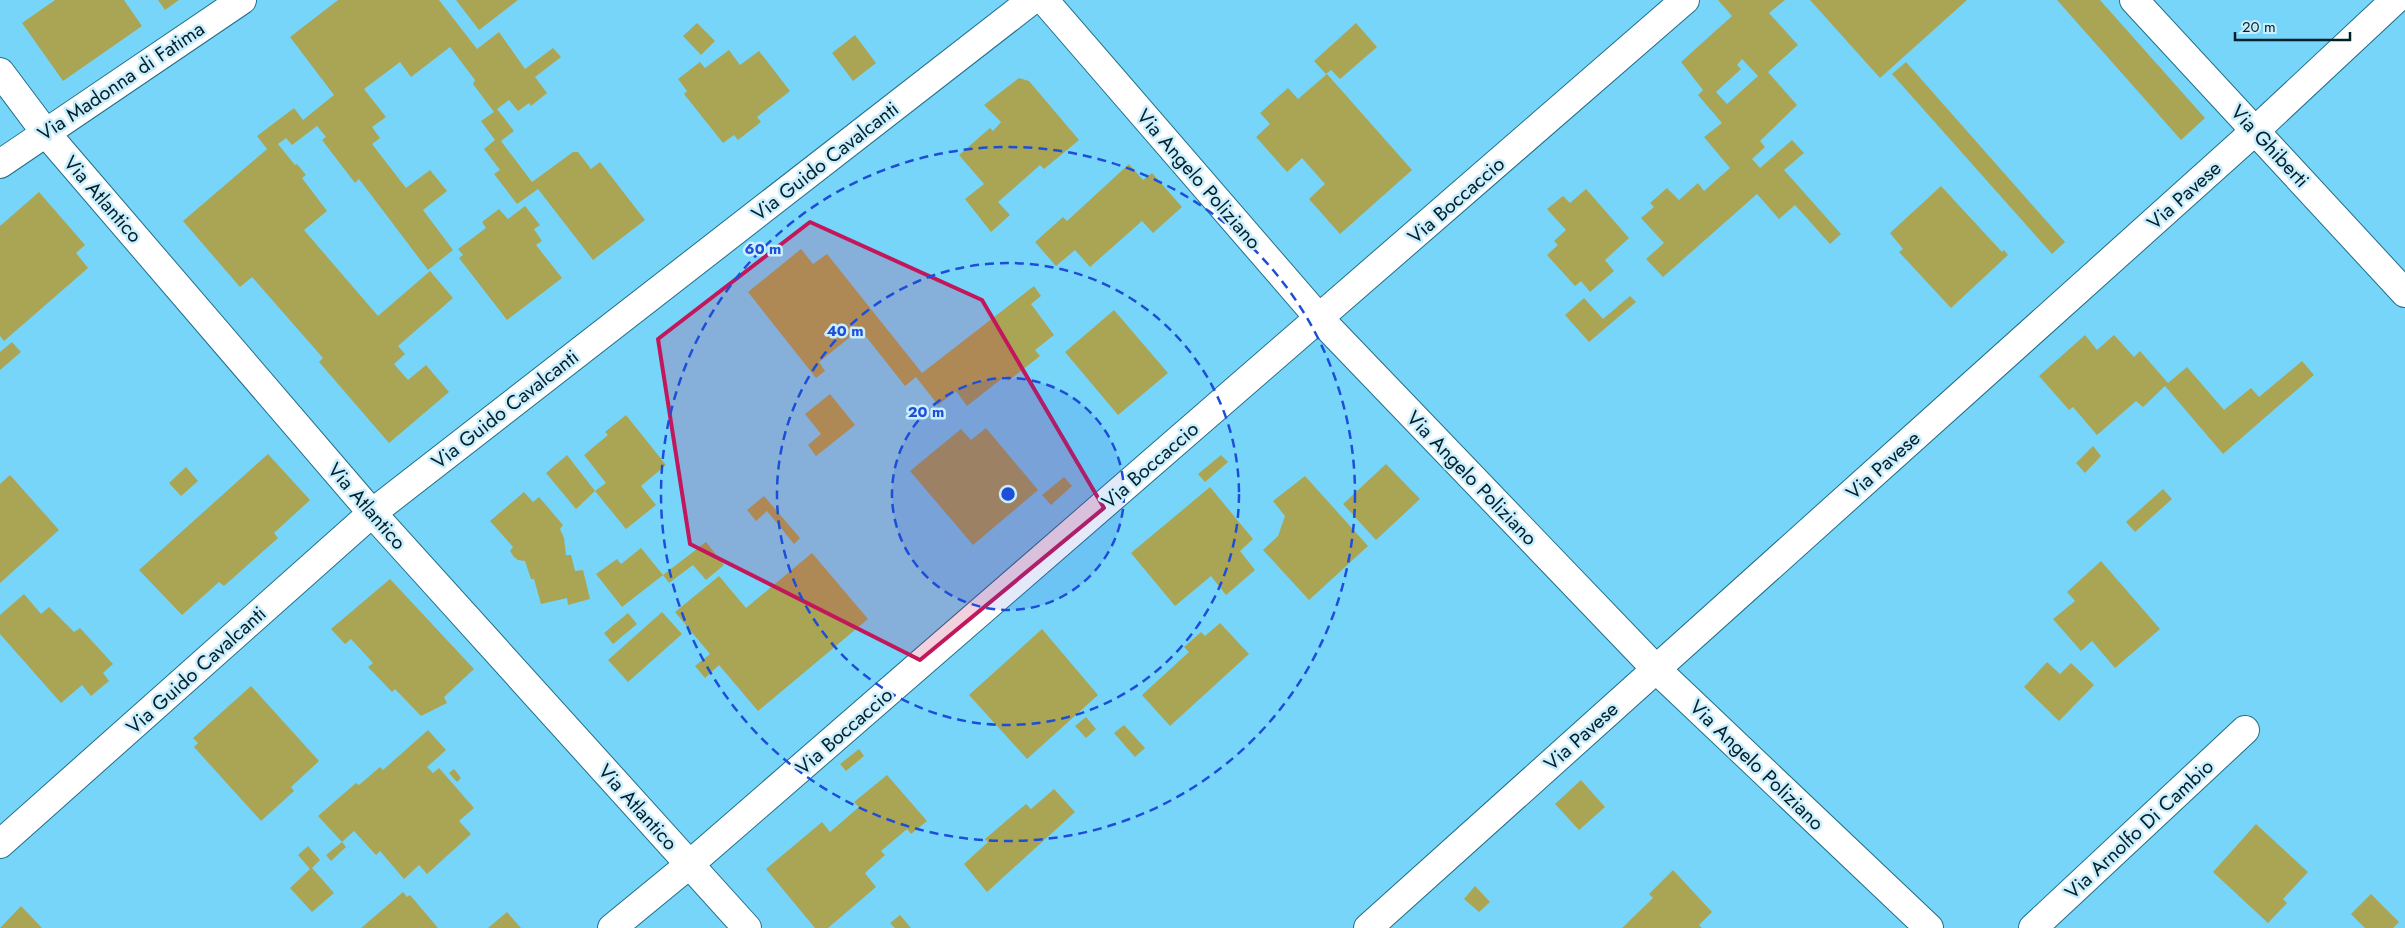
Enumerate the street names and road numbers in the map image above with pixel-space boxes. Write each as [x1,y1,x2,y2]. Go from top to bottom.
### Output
street label: Via Madonna di Fatima [32,15,210,148]
street label: Via Guido Cavalcanti [746,95,905,228]
street label: Via Ghiberti [2224,99,2316,194]
street label: Via Angelo Poliziano [1129,103,1268,256]
street label: Via Atlantico [57,149,149,249]
street label: Via Boccaccio [1401,150,1511,251]
street label: Via Pavese [2141,154,2228,237]
street label: Via Guido Cavalcanti [426,343,585,476]
street label: Via Angelo Poliziano [1400,404,1544,552]
street label: Via Boccaccio [1095,415,1205,516]
street label: Via Pavese [1840,424,1927,507]
street label: Via Atlantico [321,456,413,556]
street label: Via Guido Cavalcanti [120,600,273,741]
street label: Via Boccaccio [789,681,899,782]
street label: Via Angelo Poliziano [1683,693,1831,837]
street label: Via Pavese [1538,695,1625,778]
street label: Via Arnolfo Di Cambio [2059,753,2220,906]
street label: Via Atlantico [591,758,684,857]

